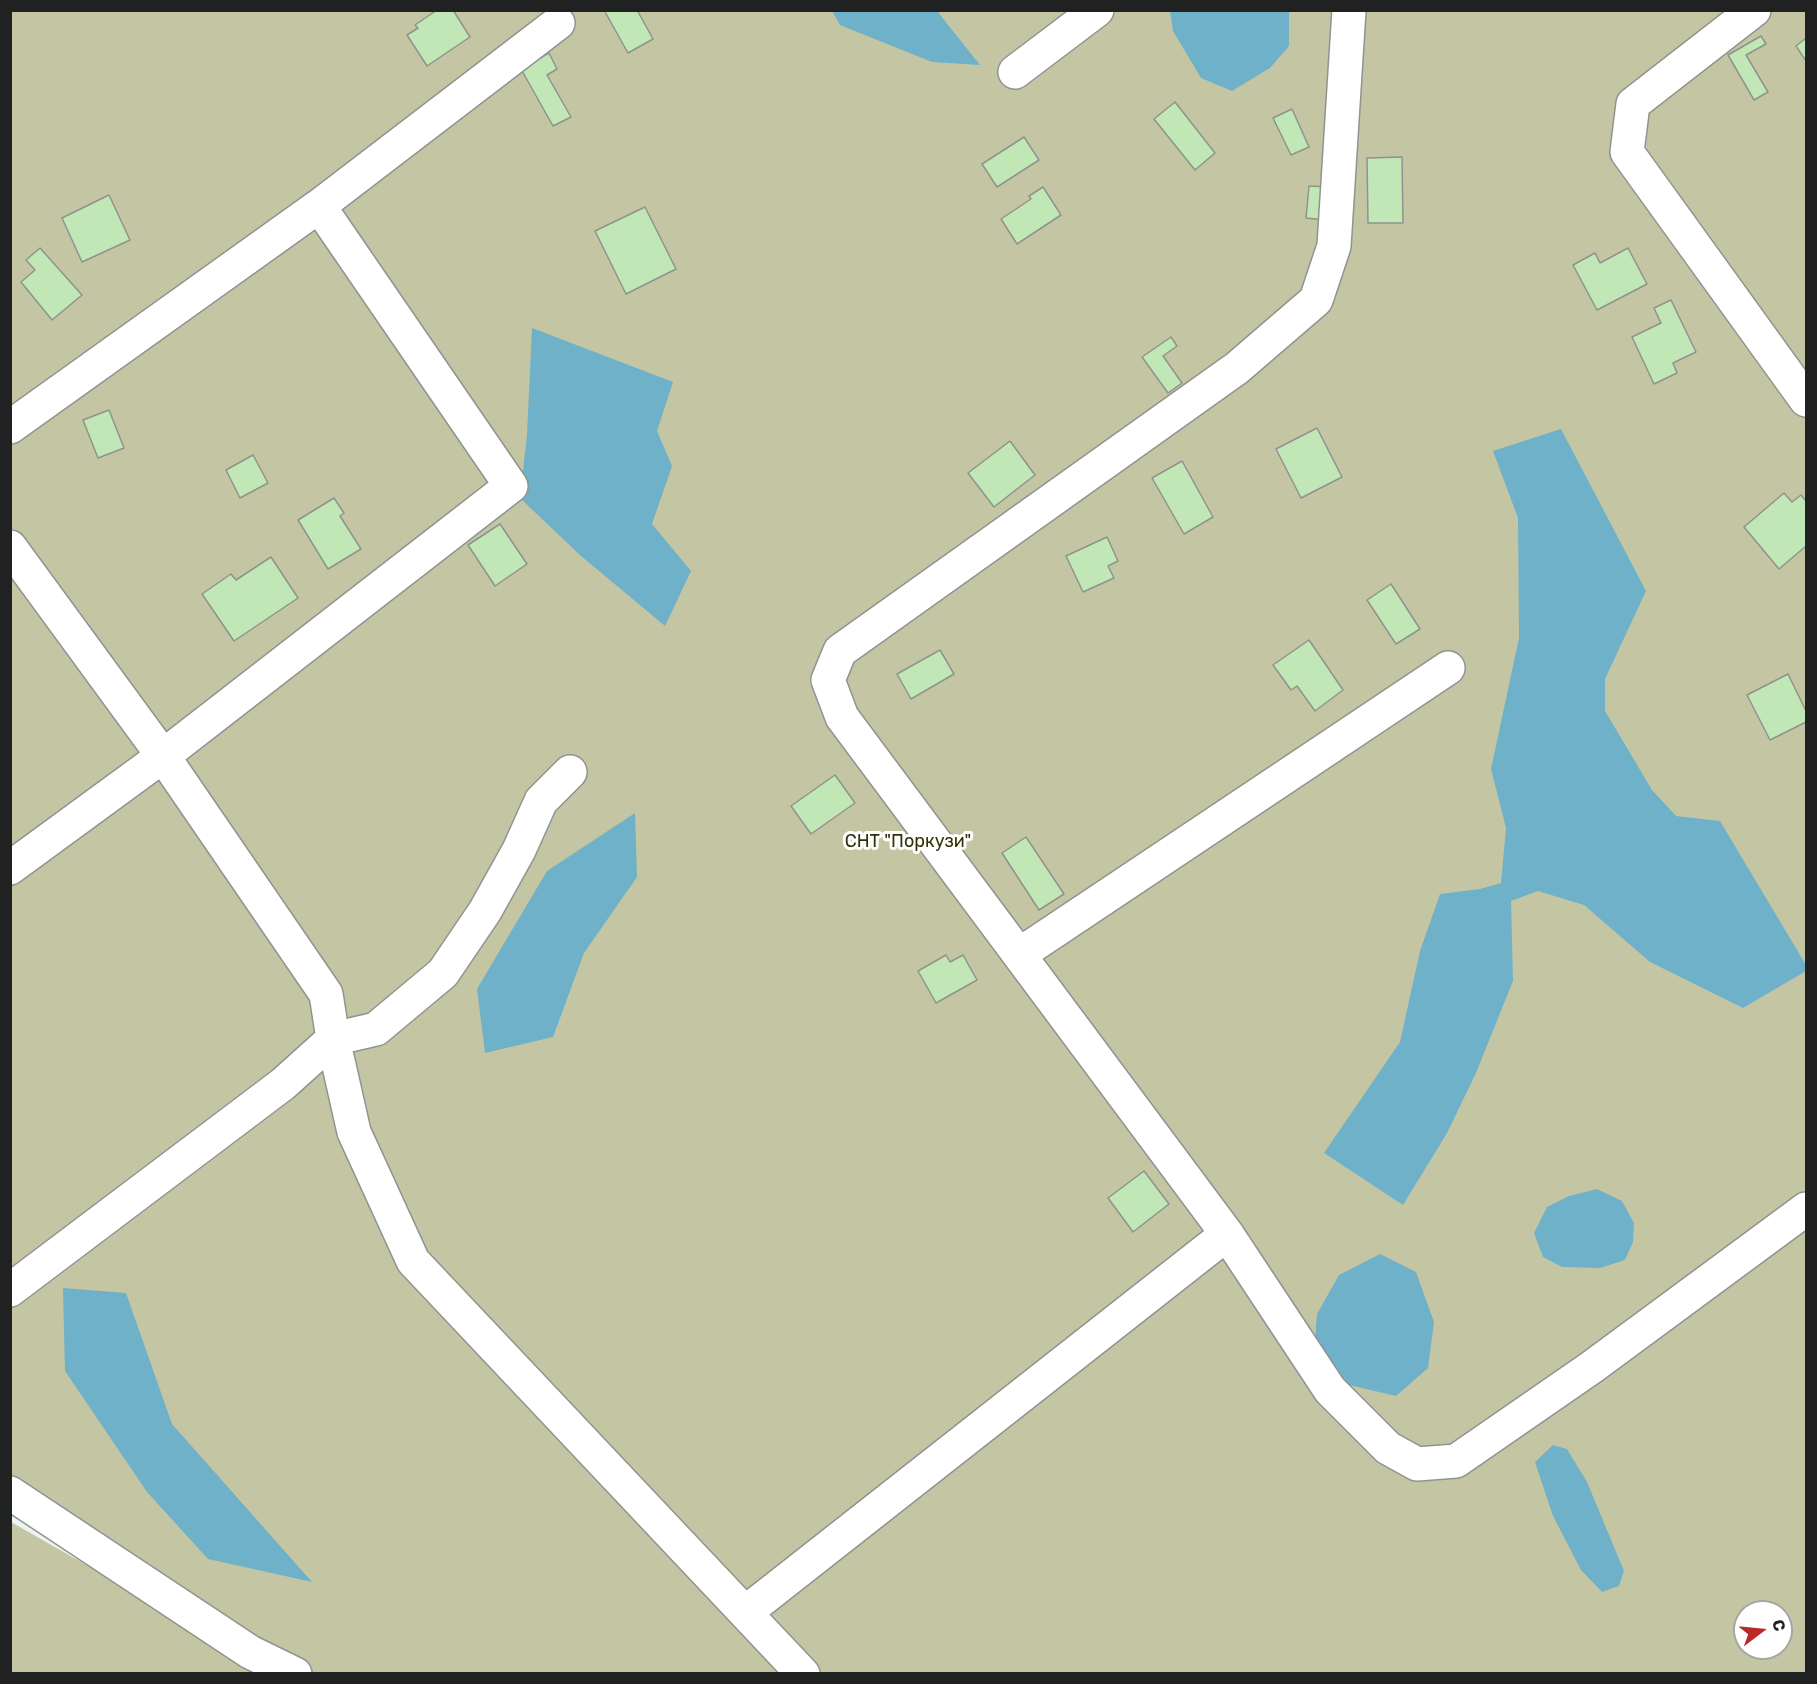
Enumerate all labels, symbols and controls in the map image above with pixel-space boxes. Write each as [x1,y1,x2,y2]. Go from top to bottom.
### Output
park label: СНТ "Поркузи" [845,831,971,853]
north arrow [1733,1600,1793,1660]
text: С [1768,1617,1790,1633]

